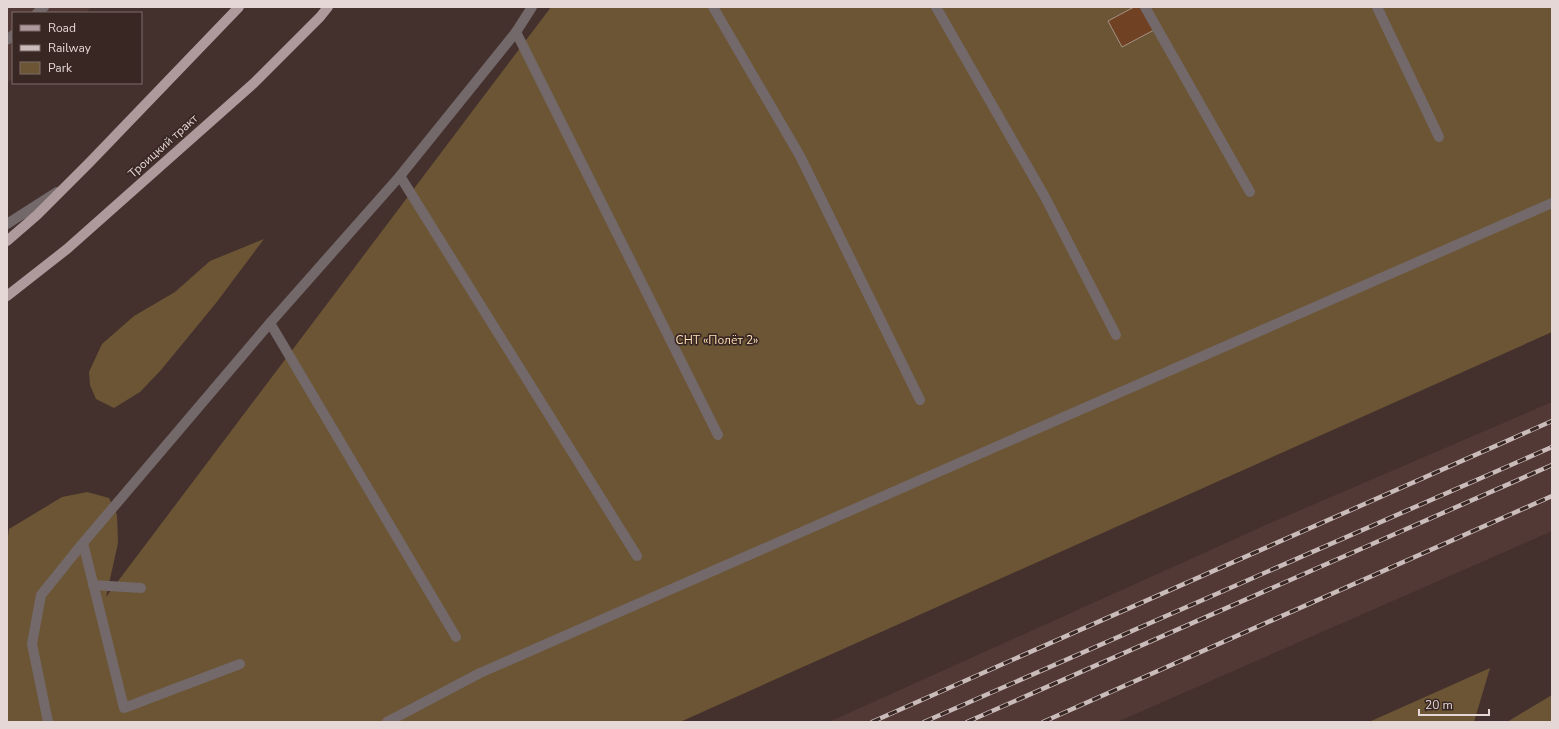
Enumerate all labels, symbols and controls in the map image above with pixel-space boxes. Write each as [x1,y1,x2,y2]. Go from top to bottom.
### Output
legend [12,12,142,84]
text: Road [48,20,76,36]
text: Railway [48,40,92,56]
text: Park [48,60,73,76]
street label: Троицкий тракт [125,110,202,182]
park label: СНТ «Полёт 2» [676,332,758,348]
scale bar [1419,691,1489,717]
text: 20 m [1425,697,1453,713]

